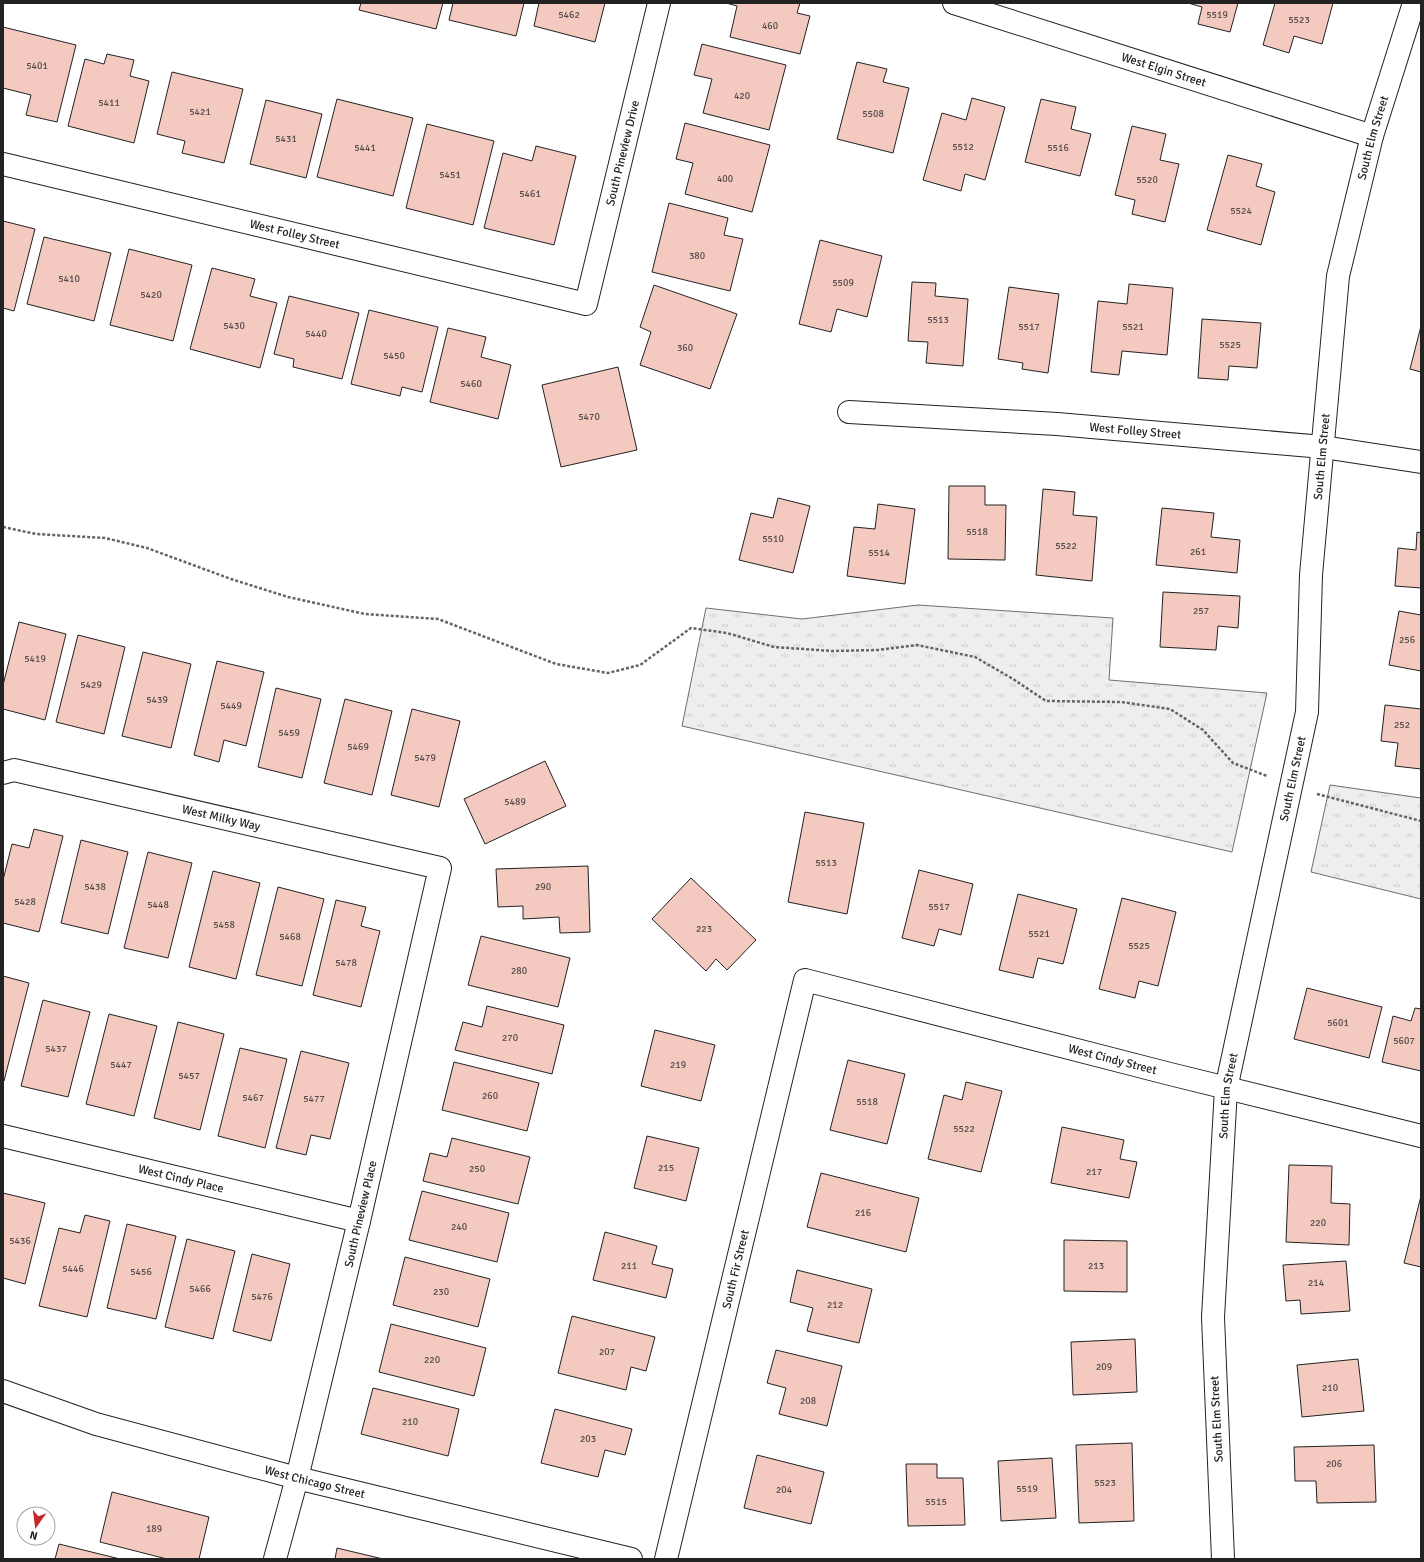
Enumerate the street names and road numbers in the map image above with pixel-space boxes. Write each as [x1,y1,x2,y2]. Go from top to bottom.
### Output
street label: West Elgin Street [1119,49,1208,90]
street label: South Elm Street [1354,94,1392,181]
street label: South Pineview Drive [603,99,643,207]
street label: West Folley Street [248,216,341,252]
street label: South Elm Street [1310,413,1333,501]
street label: West Folley Street [1089,419,1182,442]
street label: South Elm Street [1276,735,1309,823]
street label: West Milky Way [181,801,262,834]
street label: West Cindy Street [1067,1041,1158,1078]
street label: South Elm Street [1216,1051,1241,1139]
street label: South Pineview Place [341,1159,381,1269]
street label: West Cindy Place [137,1161,225,1196]
street label: South Fir Street [719,1228,752,1310]
street label: South Elm Street [1207,1375,1227,1463]
street label: West Chicago Street [263,1462,367,1502]

